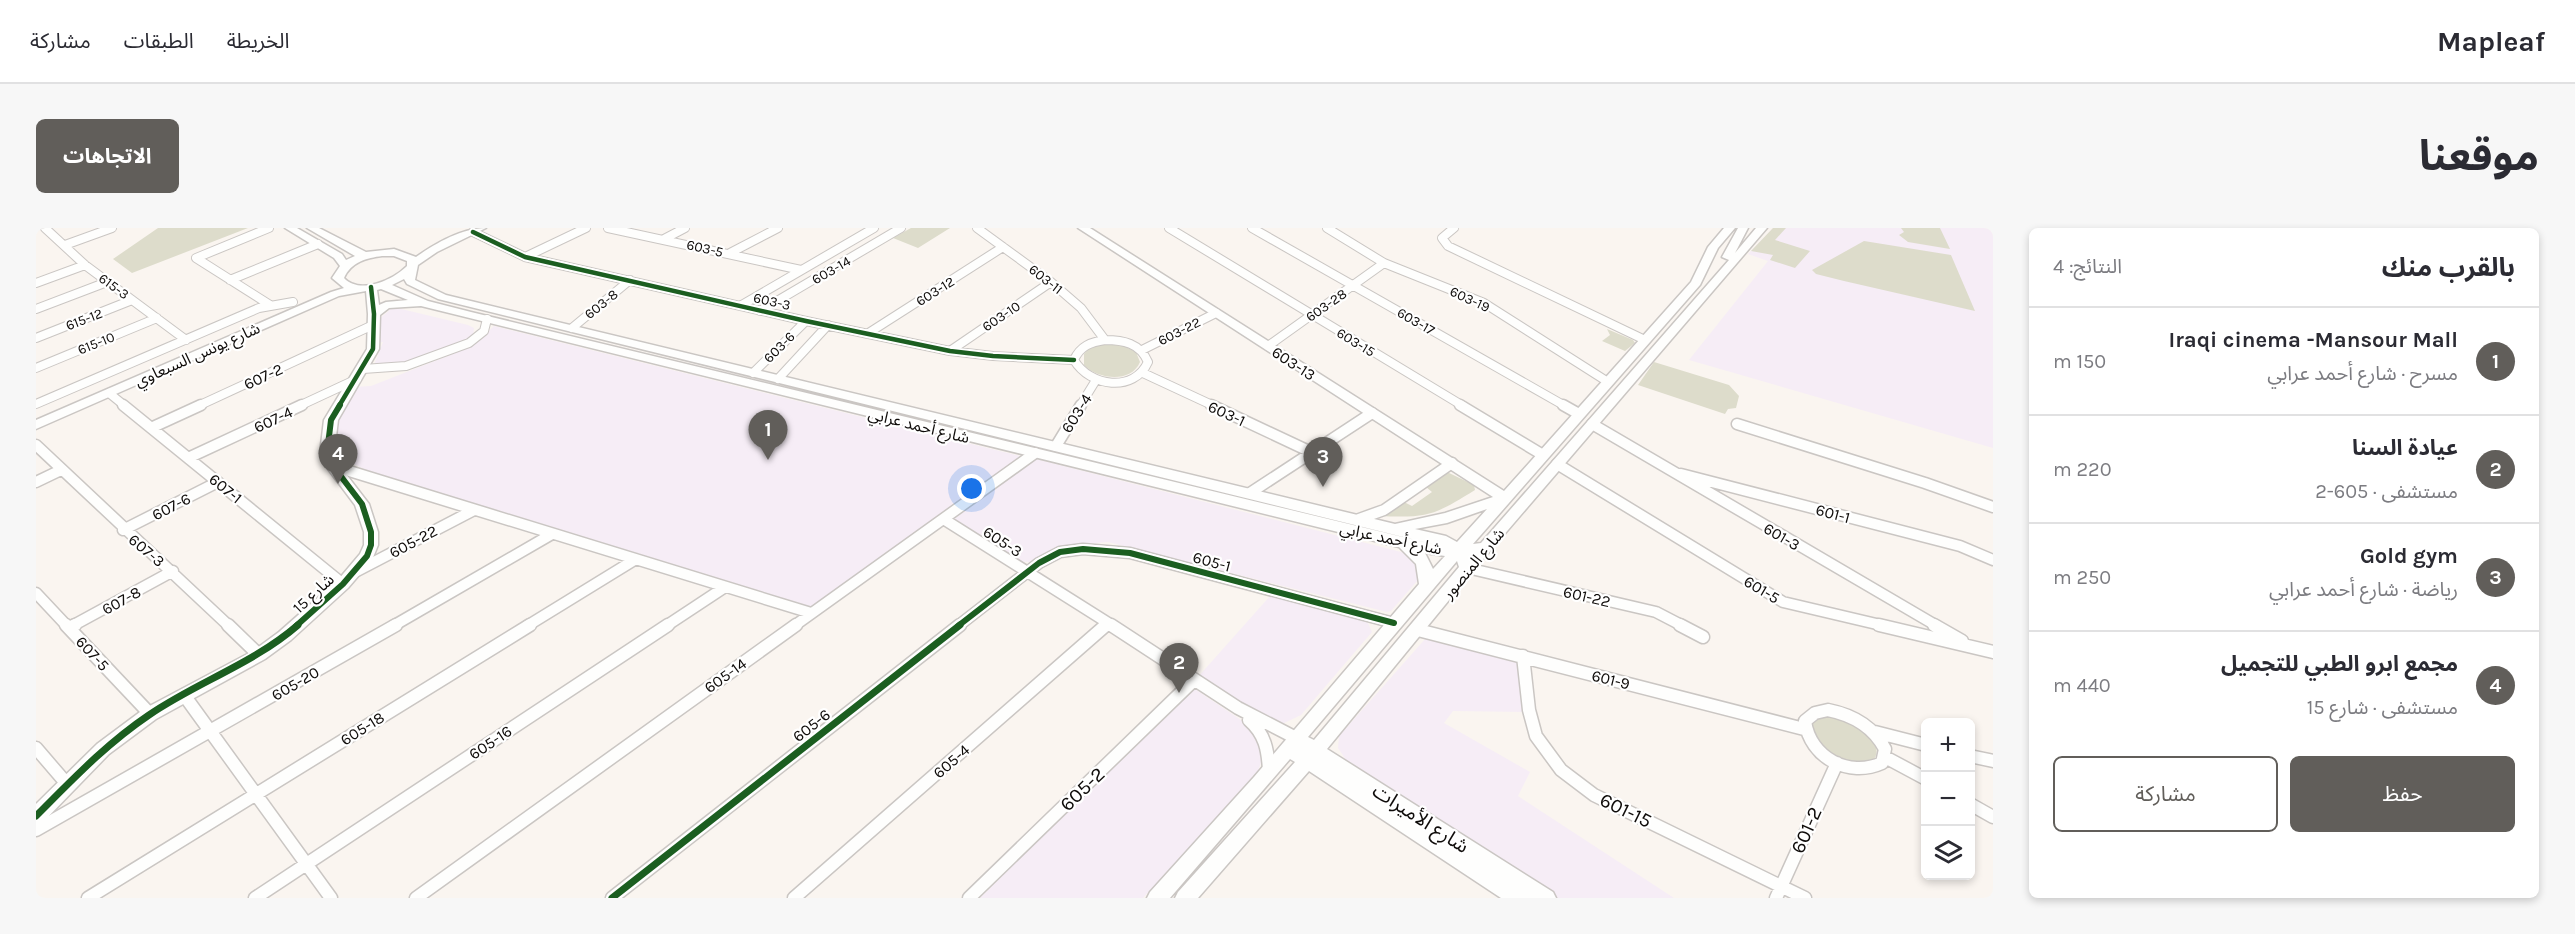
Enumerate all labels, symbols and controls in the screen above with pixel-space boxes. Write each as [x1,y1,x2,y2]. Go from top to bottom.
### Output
text: Mapleaf [2437,25,2545,58]
text: مشاركة [30,29,91,53]
text: الطبقات [124,29,194,53]
text: الخريطة [227,29,290,53]
button: الاتجاهات [36,119,179,193]
text: موقعنا [2419,131,2539,181]
street label: 603-5 [685,236,725,261]
text: بالقرب منك [2382,252,2515,283]
street label: 603-14 [809,253,854,288]
text: النتائج: 4 [2053,255,2122,278]
street label: 603-11 [1025,261,1066,298]
street label: 615-3 [95,270,132,303]
street label: 603-12 [913,273,958,310]
street label: 603-19 [1447,283,1493,316]
street label: 603-28 [1302,285,1350,326]
street label: 603-8 [581,286,621,323]
street label: 603-3 [752,289,792,314]
street label: 603-10 [979,298,1024,335]
street label: 603-17 [1394,304,1438,339]
street label: 615-12 [63,305,105,334]
street label: 603-22 [1155,313,1203,349]
street label: شارع يونس السبعاوي [132,318,264,393]
street label: 603-15 [1333,324,1378,361]
text: Iraqi cinema -Mansour Mall [2168,327,2458,353]
street label: 615-10 [75,328,117,359]
street label: 603-6 [760,328,799,367]
street label: 603-13 [1268,342,1319,385]
text: 150 m [2053,350,2106,373]
text: 1 [2492,350,2499,373]
street label: 607-2 [241,359,286,394]
text: مسرح · شارع أحمد عرابي [2267,362,2458,385]
street label: 603-4 [1057,390,1096,436]
street label: 603-1 [1205,397,1248,430]
street label: 607-4 [251,402,296,437]
street label: شارع أحمد عرابي [866,404,971,450]
pin: 1 [748,410,788,460]
pin: 4 [318,434,358,484]
text: عيادة السنا [2352,435,2458,461]
pin: 3 [1304,438,1342,487]
text: 220 m [2053,458,2112,481]
text: 2 [2489,458,2502,481]
street label: 607-1 [205,469,246,507]
your location [957,474,986,503]
text: مستشفى · 605-2 [2315,480,2458,503]
street label: 607-6 [149,489,194,524]
street label: 601-1 [1814,500,1852,527]
street label: شارع أحمد عرابي [1338,518,1444,561]
street label: 601-3 [1760,518,1803,554]
street label: 605-22 [386,521,441,562]
street label: 605-3 [980,522,1026,561]
street label: شارع المنصور [1438,524,1511,605]
street label: 607-3 [125,530,169,571]
text: Gold gym [2360,543,2458,569]
street label: 605-1 [1191,547,1233,576]
text: 250 m [2053,566,2111,589]
text: 3 [2489,566,2502,589]
street label: شارع 15 [289,570,340,619]
street label: 601-5 [1740,571,1783,607]
text: رياضة · شارع أحمد عرابي [2269,578,2458,601]
street label: 607-8 [98,582,144,619]
street label: 601-22 [1561,582,1612,611]
street label: 607-5 [72,632,113,675]
pin: 2 [1160,644,1198,693]
text: مجمع ابرو الطبي للتجميل [2221,651,2458,677]
street label: 605-14 [701,654,750,697]
street label: 605-20 [268,662,323,705]
street label: 601-9 [1590,666,1632,693]
text: 440 m [2053,674,2111,697]
text: 4 [2490,674,2501,697]
text: مستشفى · شارع 15 [2307,696,2458,719]
street label: 605-6 [789,705,834,746]
street label: 605-18 [337,708,388,749]
map controls [1921,718,1975,880]
button: + [1921,718,1975,772]
street label: 605-16 [465,721,515,764]
street label: 605-4 [929,740,974,782]
button: مشاركة [2053,756,2278,832]
button: حفظ [2290,756,2515,832]
street label: 605-2 [1055,763,1109,816]
button: − [1921,772,1975,826]
street label: شارع الأميرات [1367,779,1473,861]
street label: 601-15 [1596,788,1655,833]
street label: 601-2 [1786,803,1827,857]
button: layers [1921,826,1975,880]

